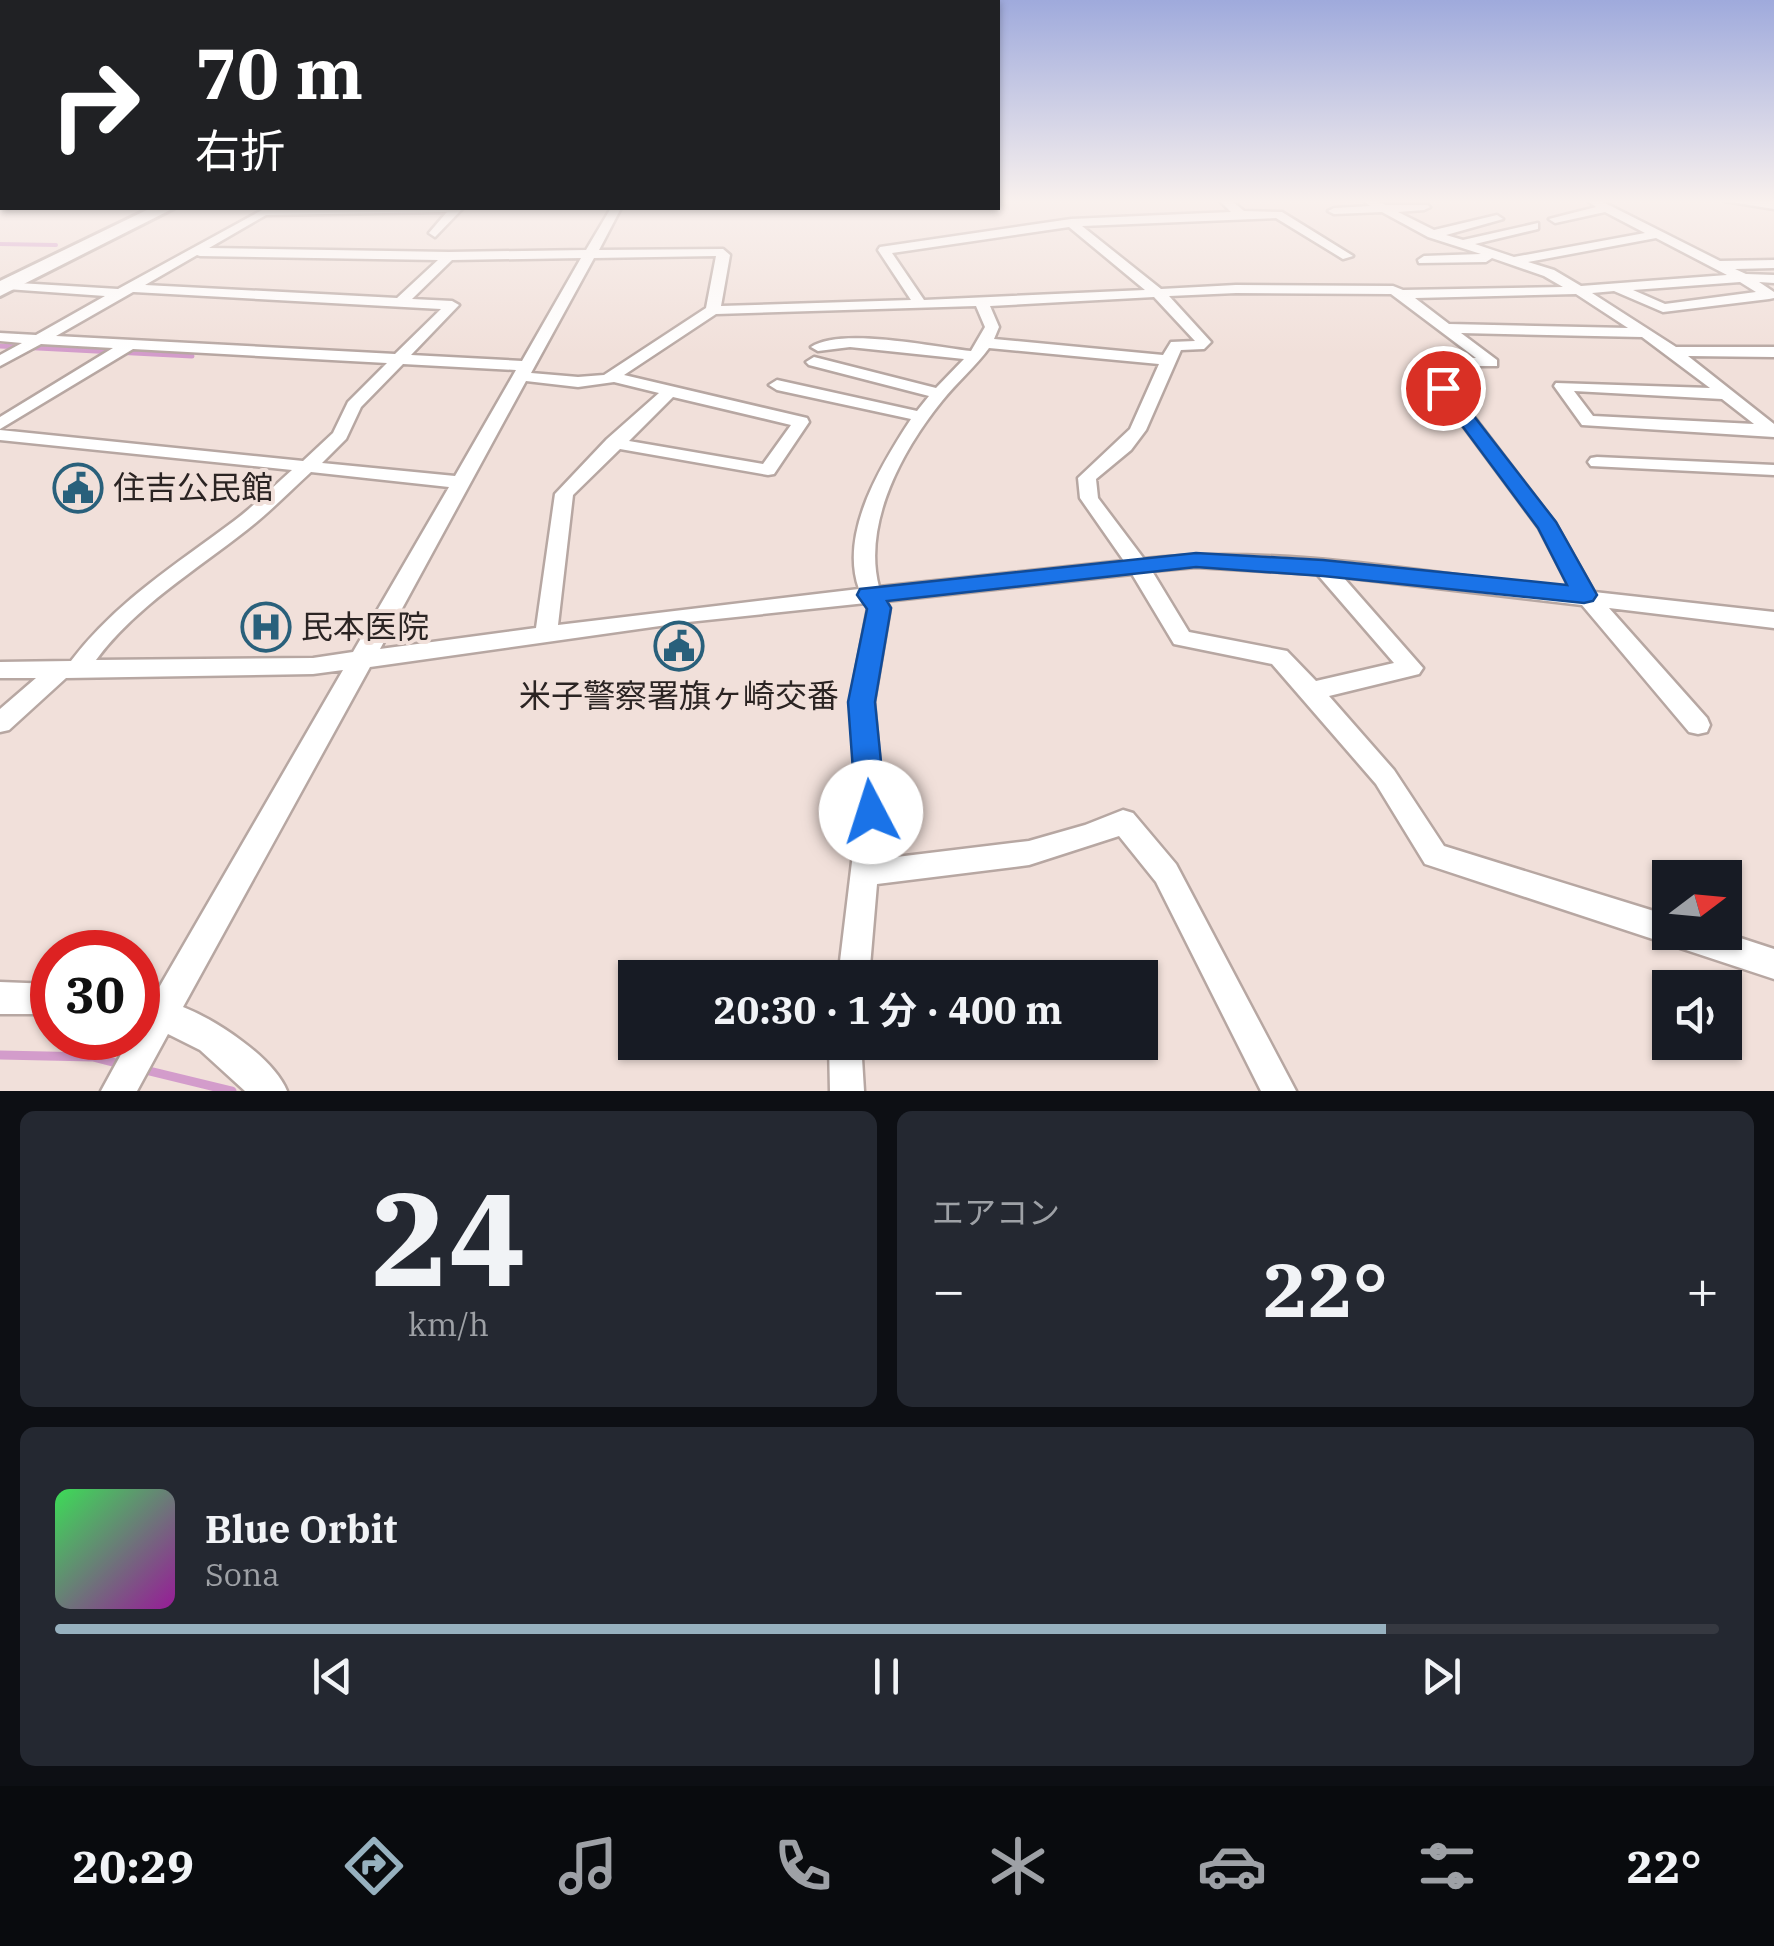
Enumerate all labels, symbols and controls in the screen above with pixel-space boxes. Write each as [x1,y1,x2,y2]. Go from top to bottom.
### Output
text: 70 m [195,27,363,118]
icon: right [30,40,160,170]
text: 右折 [195,121,285,179]
pin [1401,346,1486,431]
icon: arrive [1416,361,1471,416]
public building icon: 住吉公民館 [52,462,104,514]
place label: 住吉公民館 [113,466,273,508]
hospital icon: 民本医院 [240,601,292,653]
place label: 民本医院 [301,605,429,647]
public building icon: 米子警察署旗ヶ崎交番 [653,620,705,672]
place label: 米子警察署旗ヶ崎交番 [519,674,839,716]
position arrow [819,760,923,864]
north arrow [1652,860,1742,950]
map controls [1652,860,1742,1060]
speed limit sign: 30 [30,930,160,1060]
button: sound [1652,970,1742,1060]
text: 20:30 · 1 分 · 400 m [714,985,1062,1034]
text: 24 [370,1153,527,1322]
text: エアコン [932,1191,1060,1233]
text: 22° [1263,1240,1388,1338]
text: − [932,1254,965,1325]
text: + [1686,1254,1719,1325]
text: km/h [408,1303,489,1345]
text: Blue Orbit [205,1504,397,1553]
text: Sona [205,1553,280,1595]
icon: previous [305,1649,360,1704]
icon: pause [859,1649,914,1704]
icon: next [1414,1649,1469,1704]
icon: directions [339,1831,409,1901]
icon: music [553,1831,623,1901]
icon: phone [768,1831,838,1901]
icon: climate [983,1831,1053,1901]
icon: car [1197,1831,1267,1901]
icon: filters [1412,1831,1482,1901]
text: 20:29 [72,1837,194,1895]
text: 22° [1626,1837,1702,1895]

